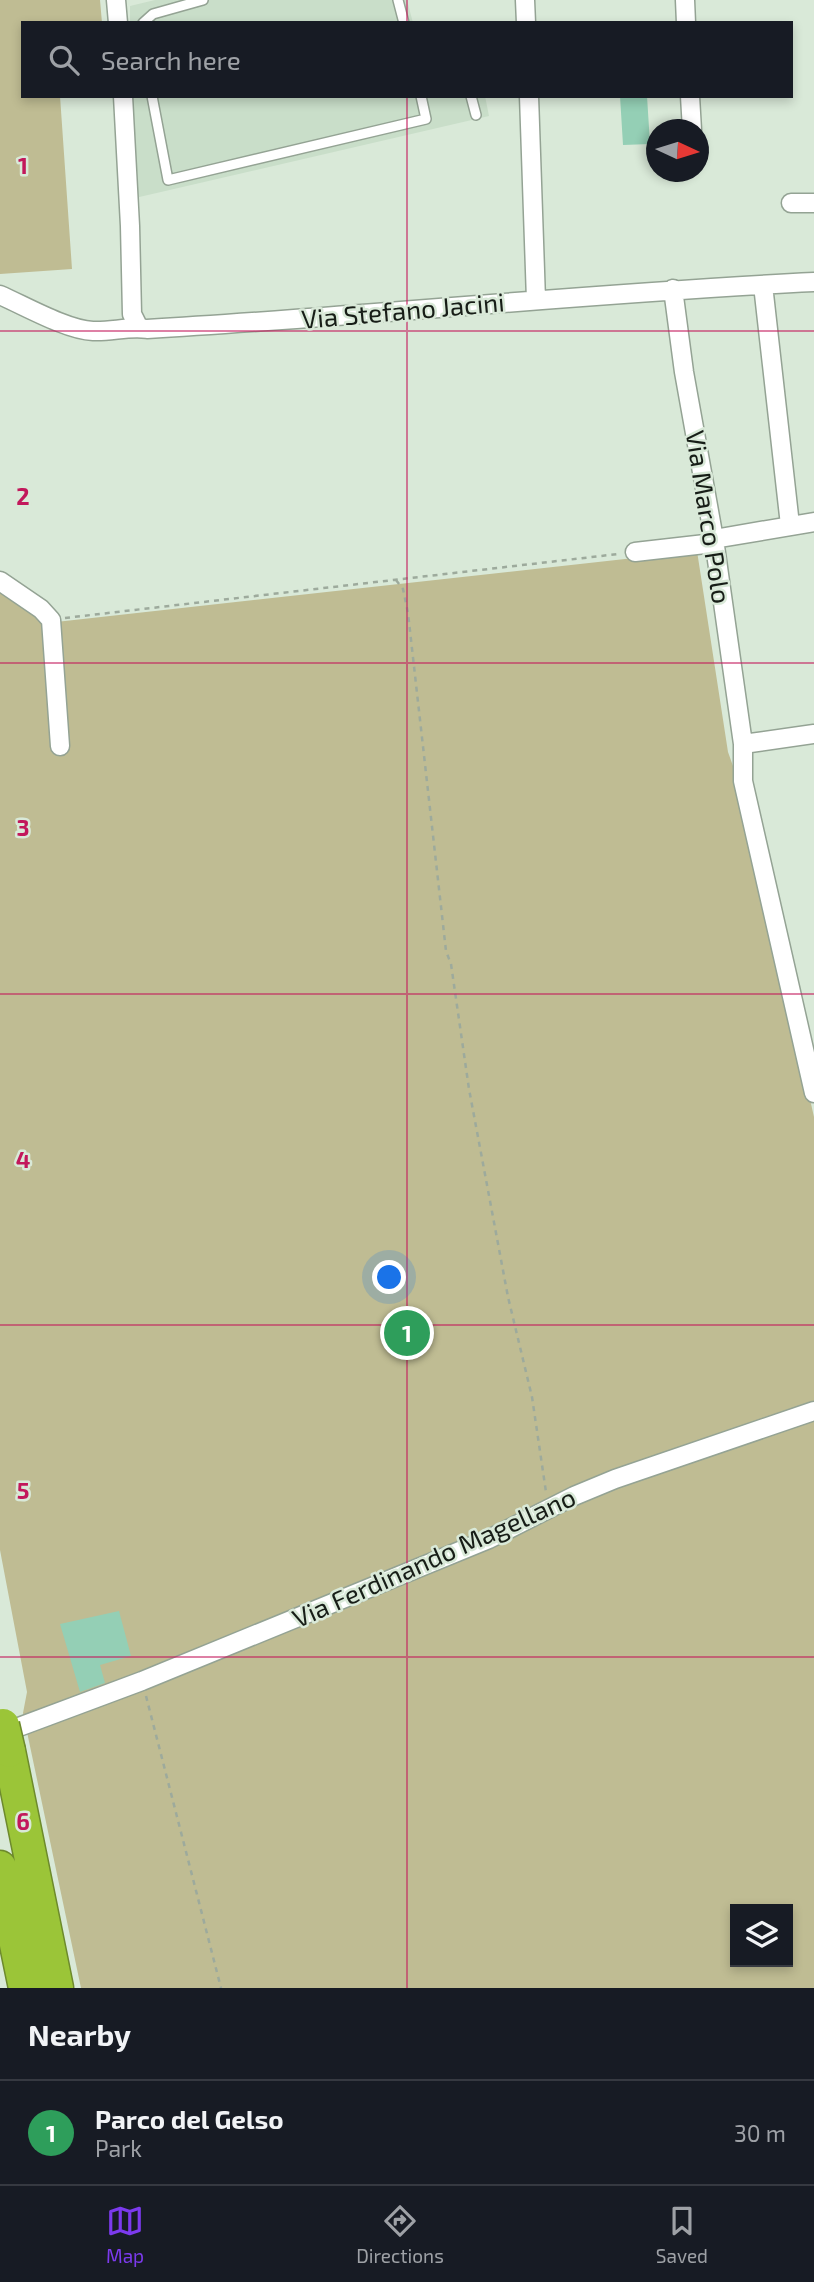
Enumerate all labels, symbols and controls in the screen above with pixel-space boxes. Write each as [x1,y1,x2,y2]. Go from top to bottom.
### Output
search box [21,21,793,98]
icon: search [45,41,83,79]
text: Search here [101,44,241,75]
north arrow [646,119,709,182]
text: 1 [18,151,28,179]
street label: Via Stefano Jacini [300,285,506,334]
street label: Via Marco Polo [680,428,738,606]
text: 2 [16,482,30,510]
text: 3 [16,813,30,841]
text: 4 [16,1145,30,1173]
your location [372,1260,406,1294]
pin: 1 [384,1307,430,1359]
text: 5 [17,1476,29,1504]
street label: Via Ferdinando Magellano [287,1480,580,1633]
text: 6 [16,1807,30,1835]
map controls [730,1904,793,1967]
button: layers [730,1904,793,1967]
text: Nearby [28,2016,131,2052]
text: Parco del Gelso [95,2103,284,2134]
text: 1 [46,2119,56,2147]
text: 30 m [734,2119,786,2147]
text: Park [95,2134,142,2162]
tab: Map [106,2202,144,2267]
tab: Directions [356,2202,444,2267]
tab: Saved [656,2202,708,2267]

